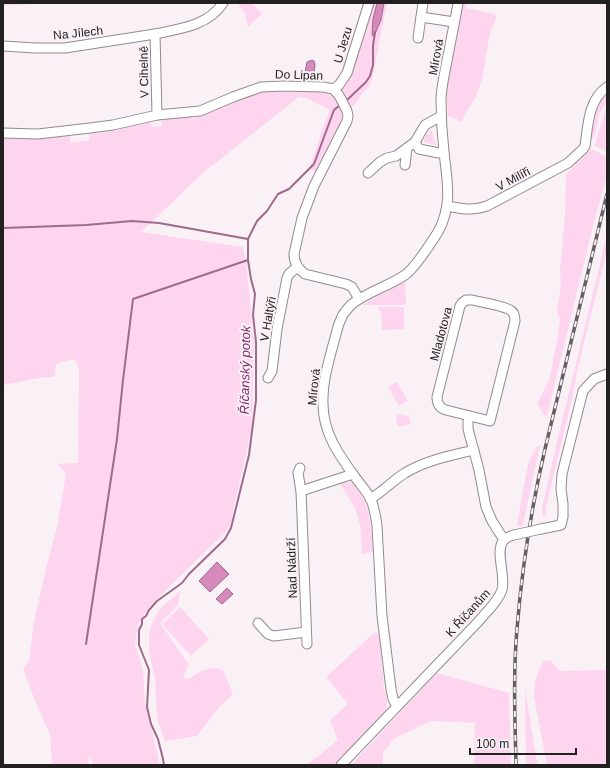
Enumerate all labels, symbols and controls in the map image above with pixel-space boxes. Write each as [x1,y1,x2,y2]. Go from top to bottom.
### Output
street label: Na Jílech [52,23,104,43]
street label: U Jezu [331,25,355,65]
street label: Mírová [426,37,446,76]
street label: V Cihelně [137,46,151,98]
street label: Do Lipan [275,67,323,83]
street label: V Milíři [494,164,532,194]
street label: V Haltýři [257,295,279,343]
street label: Mladotova [427,305,455,363]
water label: Říčanský potok [237,324,253,415]
street label: Mírová [305,368,323,406]
street label: Nad Nádrží [284,537,300,599]
street label: K Říčanům [442,586,493,640]
scale bar [470,730,576,756]
text: 100 m [476,737,509,751]

